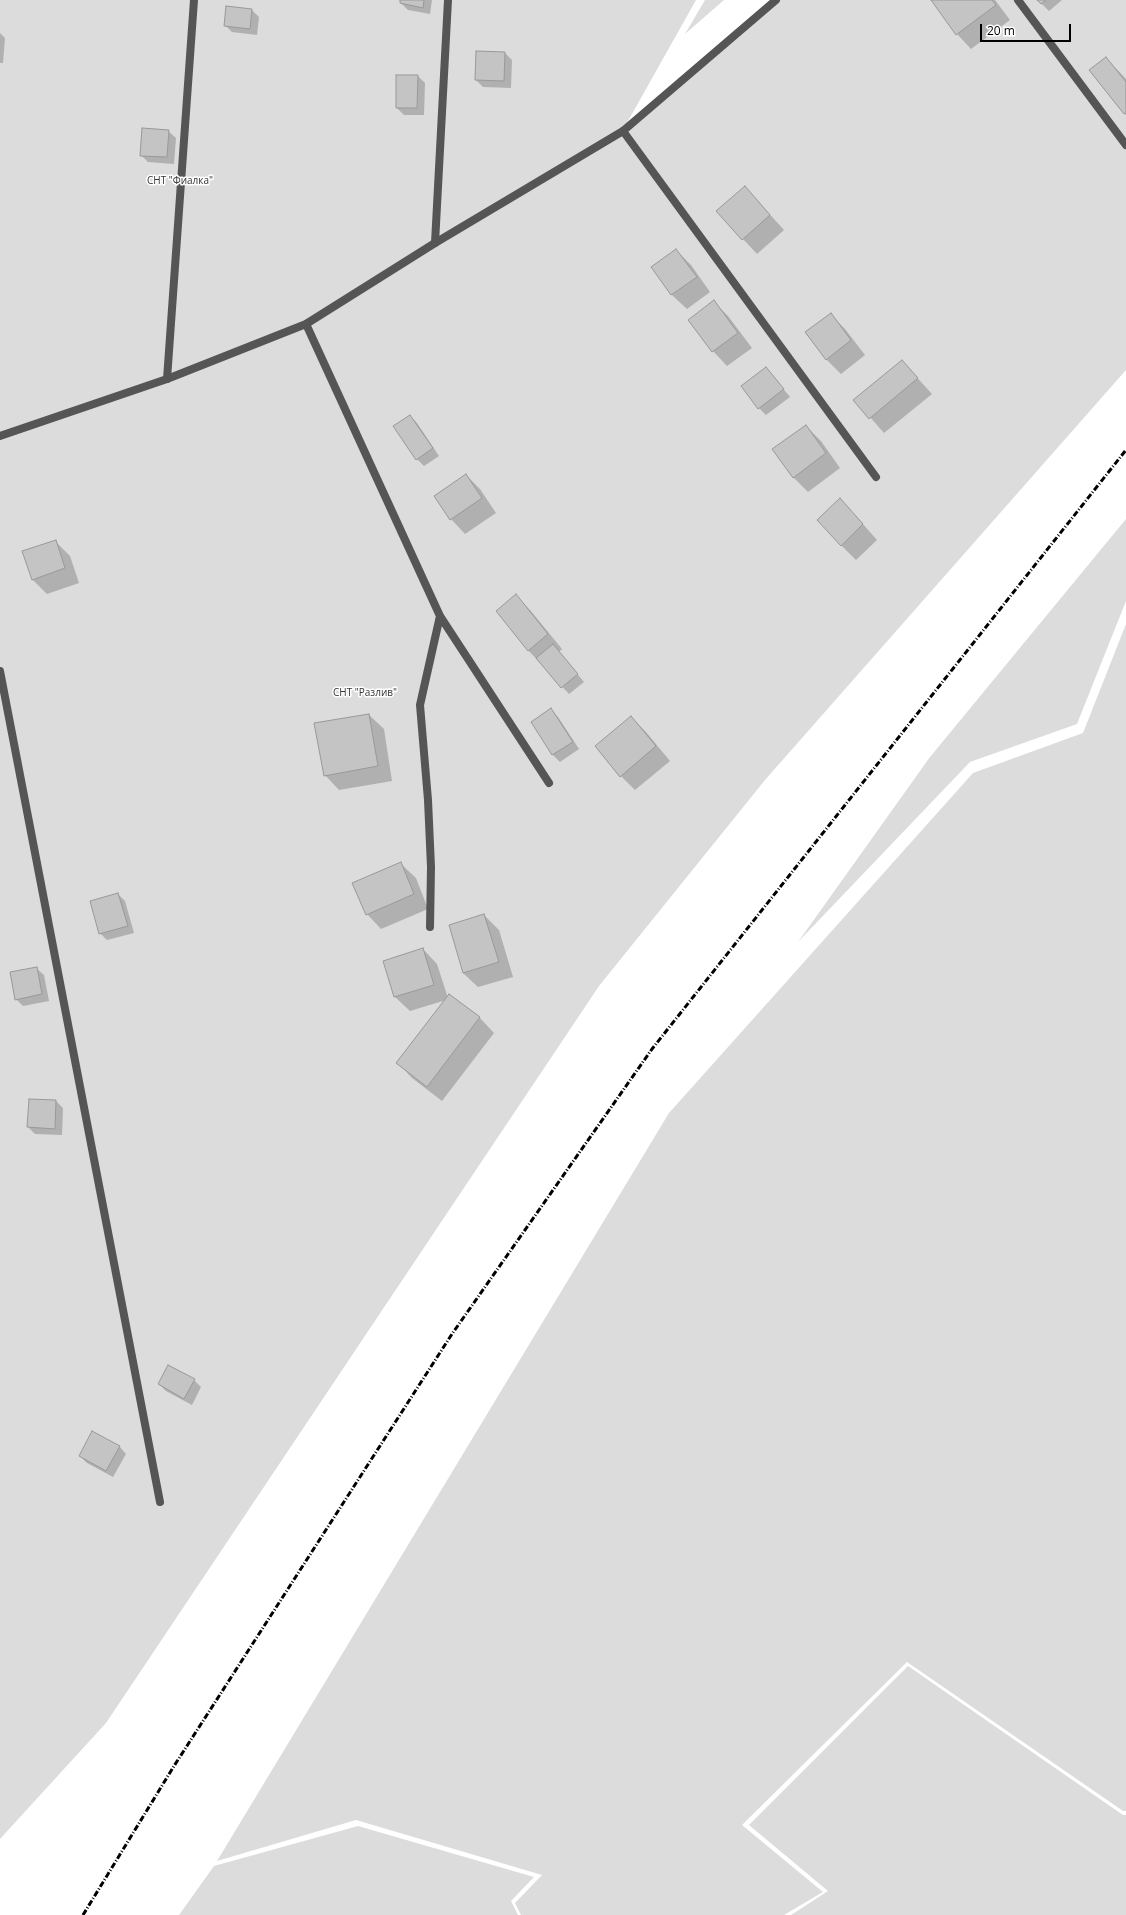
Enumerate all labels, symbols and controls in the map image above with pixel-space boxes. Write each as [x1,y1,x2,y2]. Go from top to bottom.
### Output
scale bar [982,16,1073,42]
text: 20 m [987,22,1015,39]
park label: СНТ "Фиалка" [147,175,213,187]
park label: СНТ "Разлив" [333,687,397,699]

